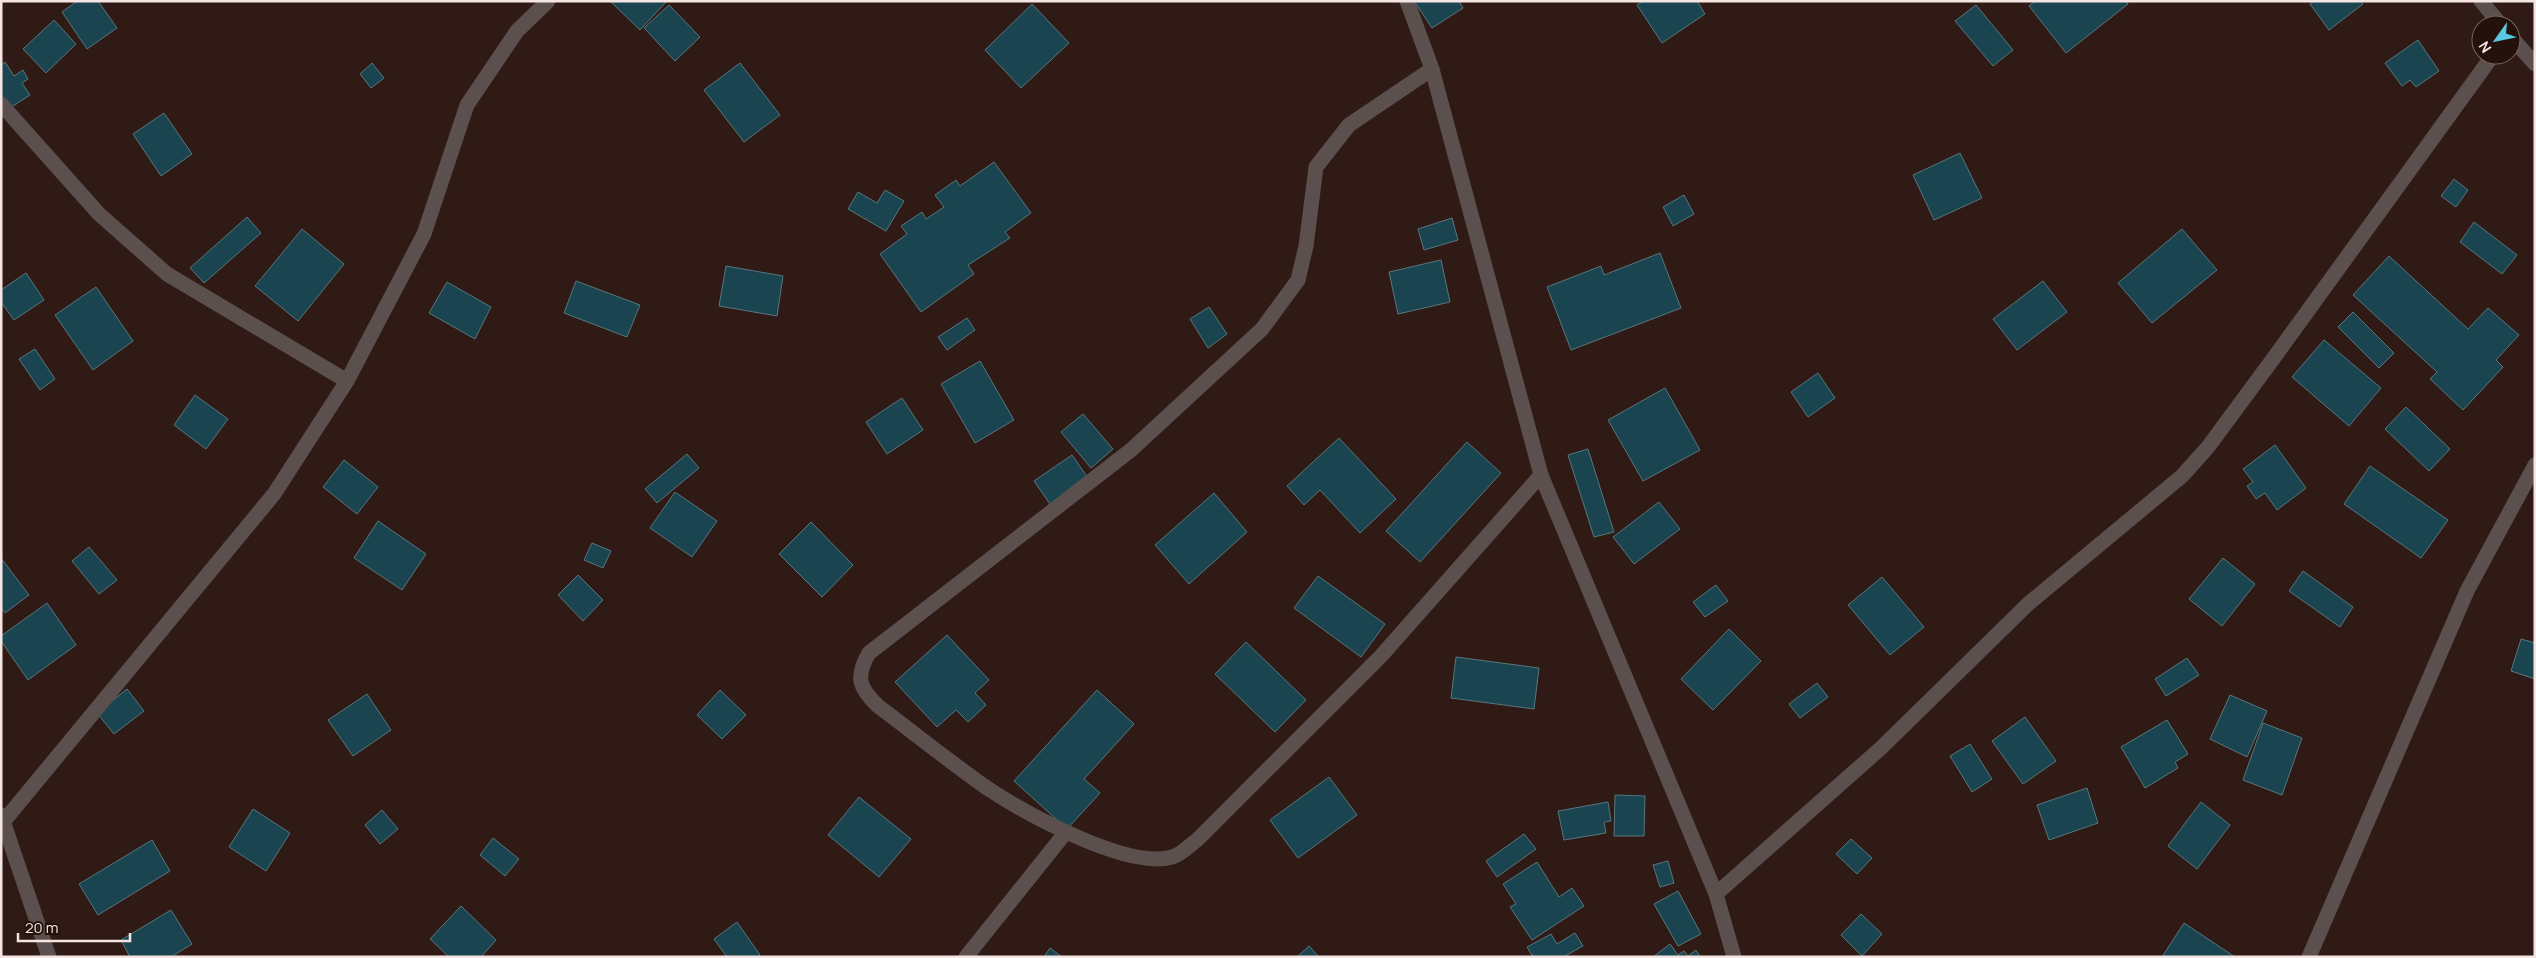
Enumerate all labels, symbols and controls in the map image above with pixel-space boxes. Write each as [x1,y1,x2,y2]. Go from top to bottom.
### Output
north arrow [2471,15,2521,65]
text: N [2474,38,2495,57]
scale bar [18,910,130,942]
text: 20 m [25,917,58,938]

